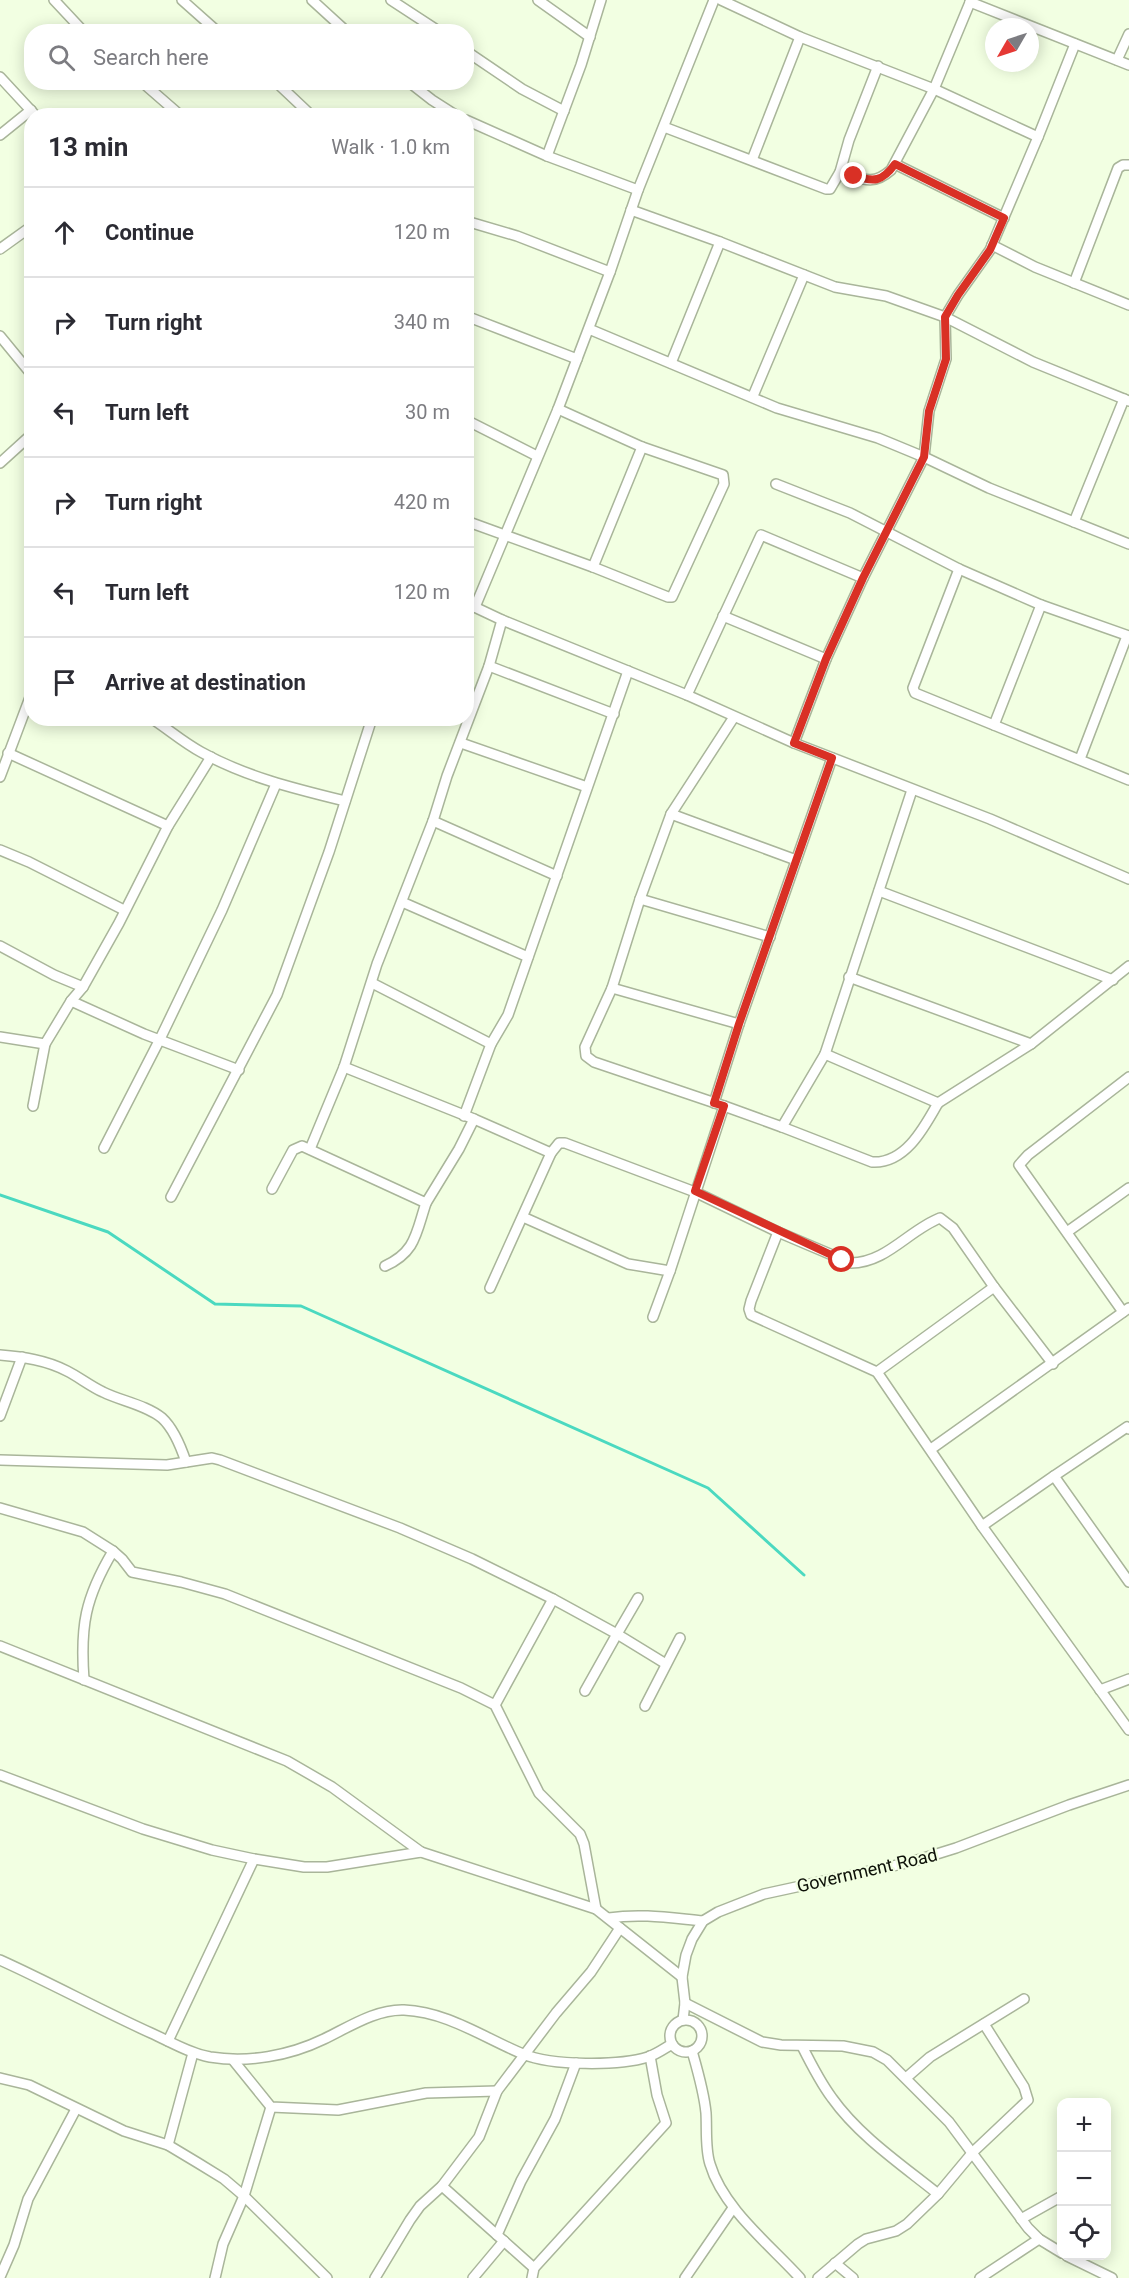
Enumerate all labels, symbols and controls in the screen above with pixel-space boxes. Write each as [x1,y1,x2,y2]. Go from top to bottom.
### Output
north arrow [985,18,1039,72]
search box [24,24,474,90]
icon: search [45,41,78,74]
text: Search here [93,45,209,70]
text: 13 min [48,132,128,162]
text: Walk · 1.0 km [331,135,450,159]
route end [840,162,866,188]
icon: ahead [48,216,81,249]
text: Continue [105,220,194,245]
text: 120 m [394,220,450,244]
icon: right [48,306,81,339]
text: Turn right [105,310,202,335]
text: 340 m [394,310,450,334]
icon: left [48,396,81,429]
text: Turn left [105,400,189,425]
text: 30 m [405,400,450,424]
icon: right [48,486,81,519]
text: Turn right [105,490,202,515]
text: 420 m [394,490,450,514]
icon: left [48,576,81,609]
text: Turn left [105,580,189,605]
text: 120 m [394,580,450,604]
icon: arrive [48,666,81,699]
text: Arrive at destination [105,670,306,695]
route start [828,1246,854,1272]
street label: Government Road [795,1844,939,1896]
map controls [1057,2098,1111,2260]
button: + [1057,2098,1111,2152]
button: − [1057,2152,1111,2206]
button: locate [1057,2206,1111,2260]

